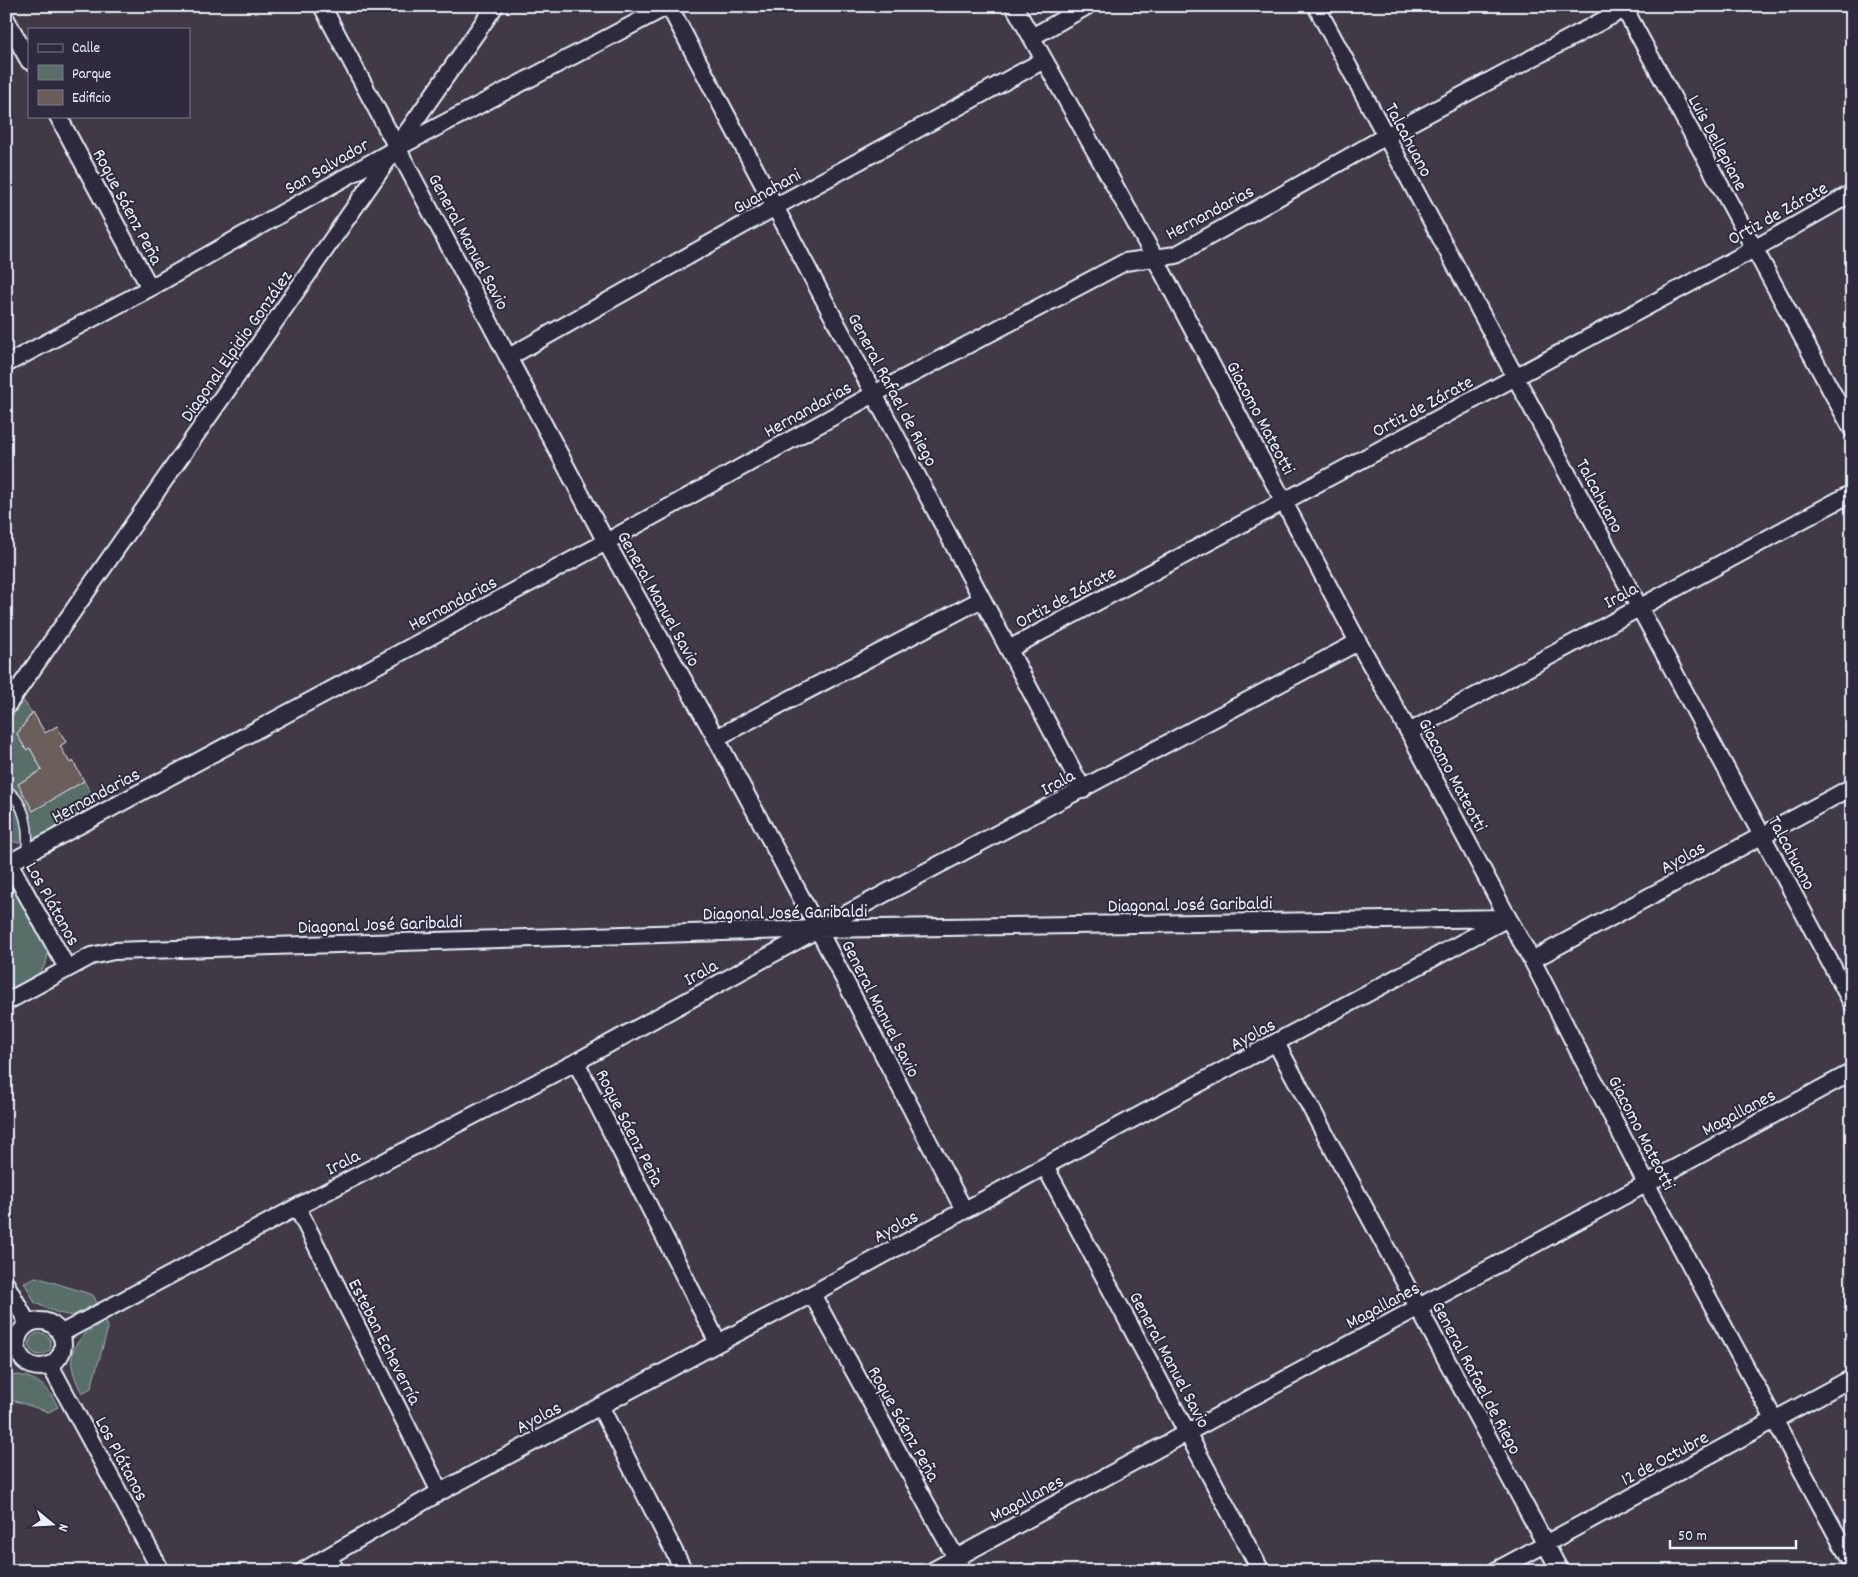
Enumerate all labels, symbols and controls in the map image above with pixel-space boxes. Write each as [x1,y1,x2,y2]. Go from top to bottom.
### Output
legend [28,28,190,118]
text: Calle [72,38,101,60]
text: Parque [72,64,112,86]
text: Edificio [72,88,111,110]
street label: Luis Dellepiane [1679,91,1753,197]
street label: Talcahuano [1376,99,1438,183]
street label: San Salvador [281,133,375,203]
street label: Roque Sáenz Peña [84,145,168,272]
street label: Guanahani [729,163,807,223]
street label: General Manuel Savio [419,169,514,316]
street label: Ortiz de Zárate [1724,176,1834,254]
street label: Hernandarias [1162,179,1260,249]
street label: Diagonal Elpidio González [175,266,300,428]
street label: General Rafael de Riego [839,309,943,472]
street label: Giacomo Mateotti [1218,357,1300,481]
street label: Ortiz de Zárate [1368,370,1479,446]
street label: Hernandarias [760,376,858,446]
street label: Talcahuano [1567,455,1629,539]
street label: General Manuel Savio [608,527,705,672]
street label: Ortiz de Zárate [1011,561,1122,637]
street label: Hernandarias [405,570,503,640]
street label: Irala [1600,576,1645,617]
street label: Giacomo Mateotti [1410,714,1492,838]
street label: Hernandarias [48,762,146,832]
street label: Irala [1037,763,1082,804]
street label: Talcahuano [1759,812,1821,896]
street label: Ayolas [1656,836,1711,882]
street label: Los Plátanos [17,858,85,952]
street label: Diagonal José Garibaldi [1108,892,1273,921]
street label: Diagonal José Garibaldi [703,900,868,929]
street label: Diagonal José Garibaldi [297,910,463,943]
street label: General Manuel Savio [833,936,925,1083]
street label: Irala [680,953,725,994]
street label: Ayolas [1226,1013,1281,1059]
street label: Roque Sáenz Peña [587,1065,670,1193]
street label: Giacomo Mateotti [1599,1072,1681,1196]
street label: Magallanes [1698,1083,1781,1145]
street label: Irala [322,1144,366,1184]
street label: Ayolas [869,1205,924,1251]
street label: Esteban Echeverría [339,1275,427,1411]
street label: Magallanes [1342,1276,1425,1338]
street label: General Manuel Savio [1120,1287,1215,1434]
street label: General Rafael de Riego [1423,1297,1527,1460]
street label: Roque Sáenz Peña [859,1362,945,1488]
street label: Ayolas [512,1396,567,1442]
street label: Los Plátanos [86,1413,154,1507]
street label: 12 de Octubre [1617,1426,1714,1495]
street label: Magallanes [986,1469,1069,1531]
north arrow [28,1500,78,1550]
scale bar [1670,1517,1797,1549]
text: N [52,1521,73,1534]
text: 50 m [1678,1526,1707,1548]

